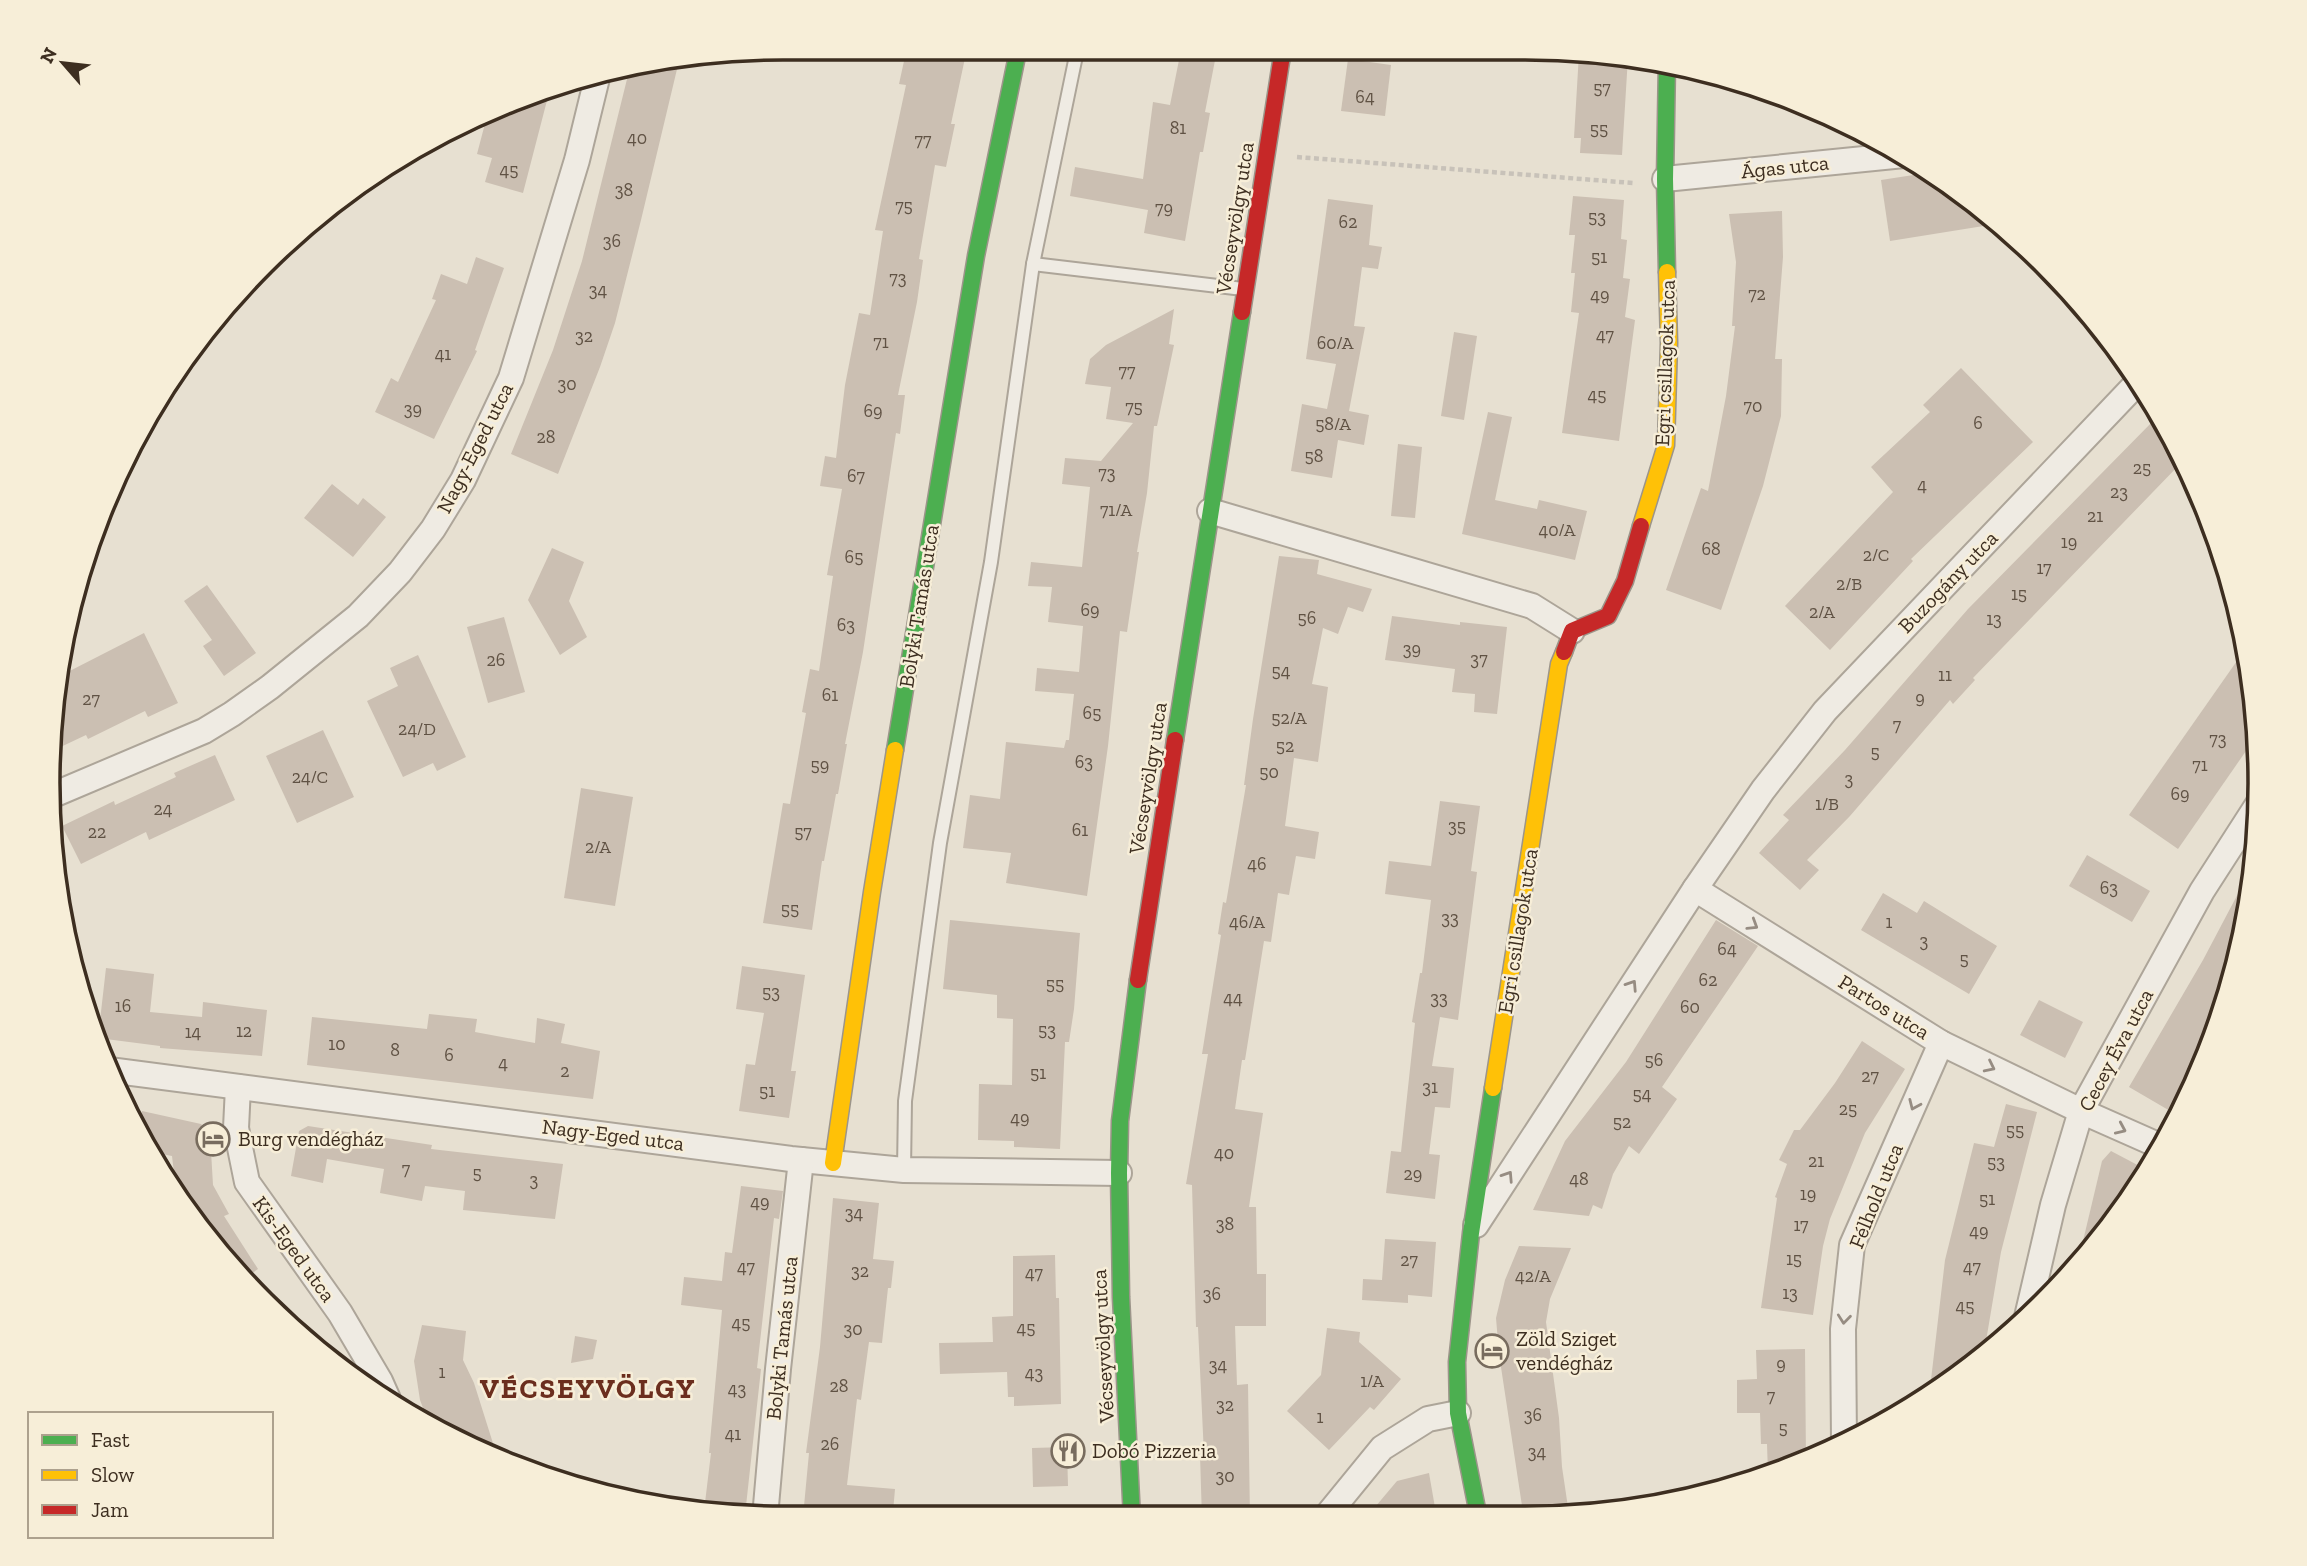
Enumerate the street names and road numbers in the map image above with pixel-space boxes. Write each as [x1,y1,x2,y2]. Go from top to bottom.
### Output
street label: Vécseyvölgy utca [1210,140,1259,297]
street label: Ágas utca [1740,149,1830,184]
street label: Egri csillagok utca [1649,279,1680,447]
street label: Nagy-Eged utca [431,378,518,517]
street label: Bolyki Tamás utca [893,523,944,689]
street label: Buzogány utca [1893,525,2003,638]
street label: Vécseyvölgy utca [1123,700,1172,857]
street label: Egri csillagok utca [1492,847,1543,1015]
street label: Partos utca [1834,969,1934,1044]
street label: Cecey Éva utca [2073,984,2158,1115]
street label: Nagy-Eged utca [541,1113,686,1156]
street label: Félhold utca [1843,1140,1908,1252]
street label: Kis-Eged utca [248,1191,341,1307]
street label: Bolyki Tamás utca [760,1255,803,1421]
street label: Vécseyvölgy utca [1086,1269,1119,1424]

